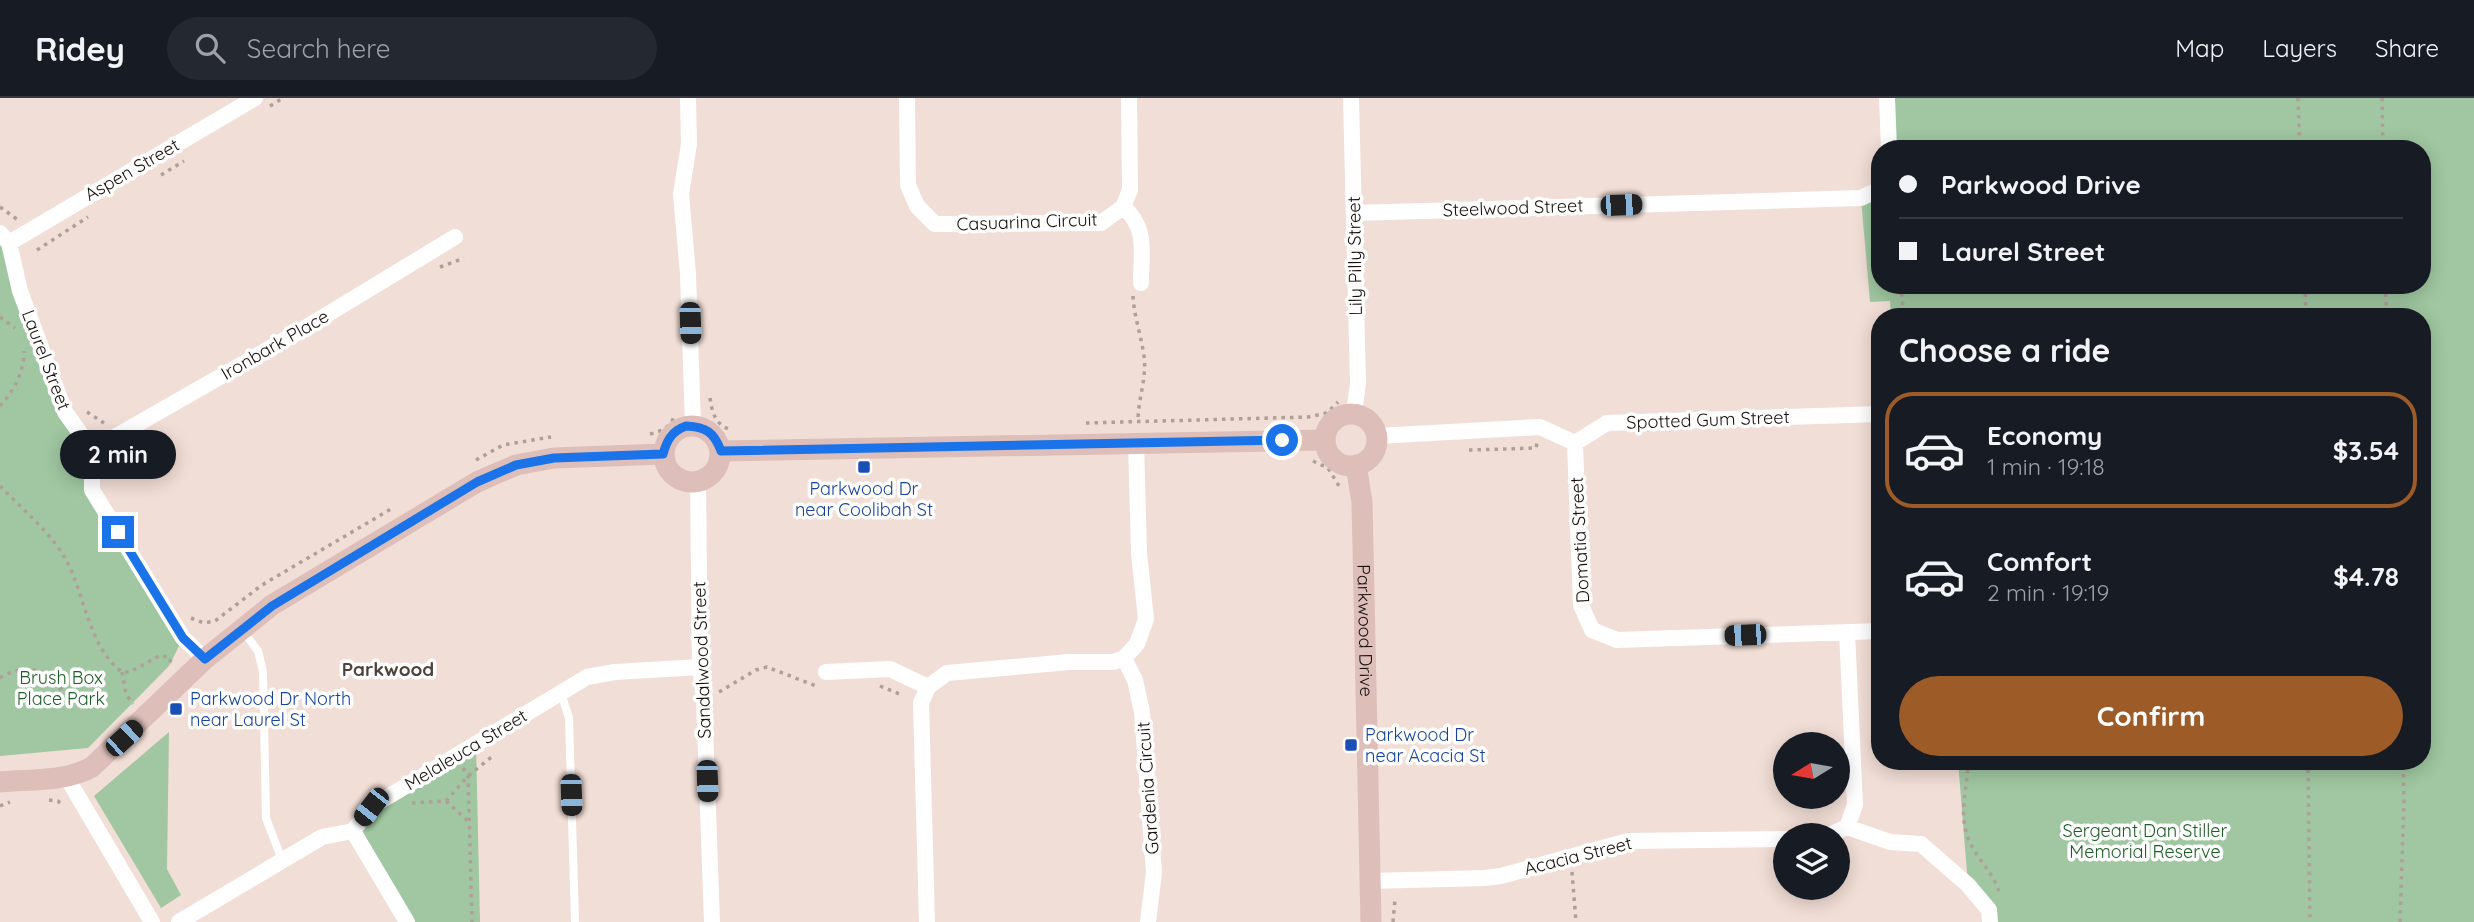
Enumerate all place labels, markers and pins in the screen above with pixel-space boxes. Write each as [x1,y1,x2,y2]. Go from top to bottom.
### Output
marker: Parkwood Dr near Coolibah St [856,459,872,475]
place label: Parkwood Dr near Coolibah St [795,477,933,521]
place label: Parkwood Dr North near Laurel St [190,687,351,731]
marker: Parkwood Dr North near Laurel St [168,701,184,717]
place label: Parkwood Dr near Acacia St [1365,723,1486,767]
marker: Parkwood Dr near Acacia St [1343,737,1359,753]

